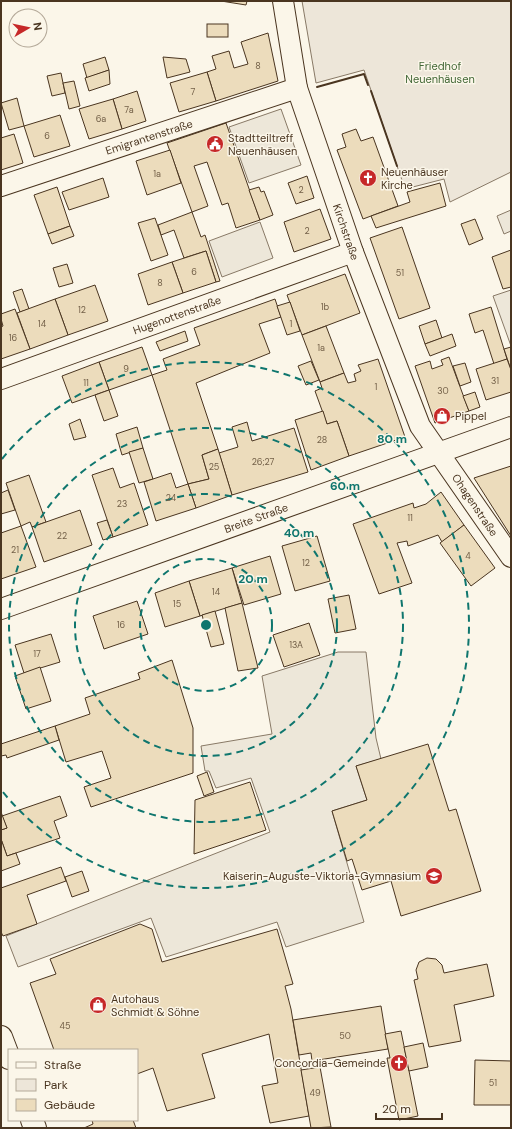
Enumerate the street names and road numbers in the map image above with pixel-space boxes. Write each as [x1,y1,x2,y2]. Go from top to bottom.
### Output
street label: Emigrantenstraße [104,116,194,158]
street label: Kirchstraße [330,202,362,262]
street label: Hugenottenstraße [131,293,223,337]
street label: Ohagenstraße [449,471,501,539]
street label: Breite Straße [222,500,290,536]

